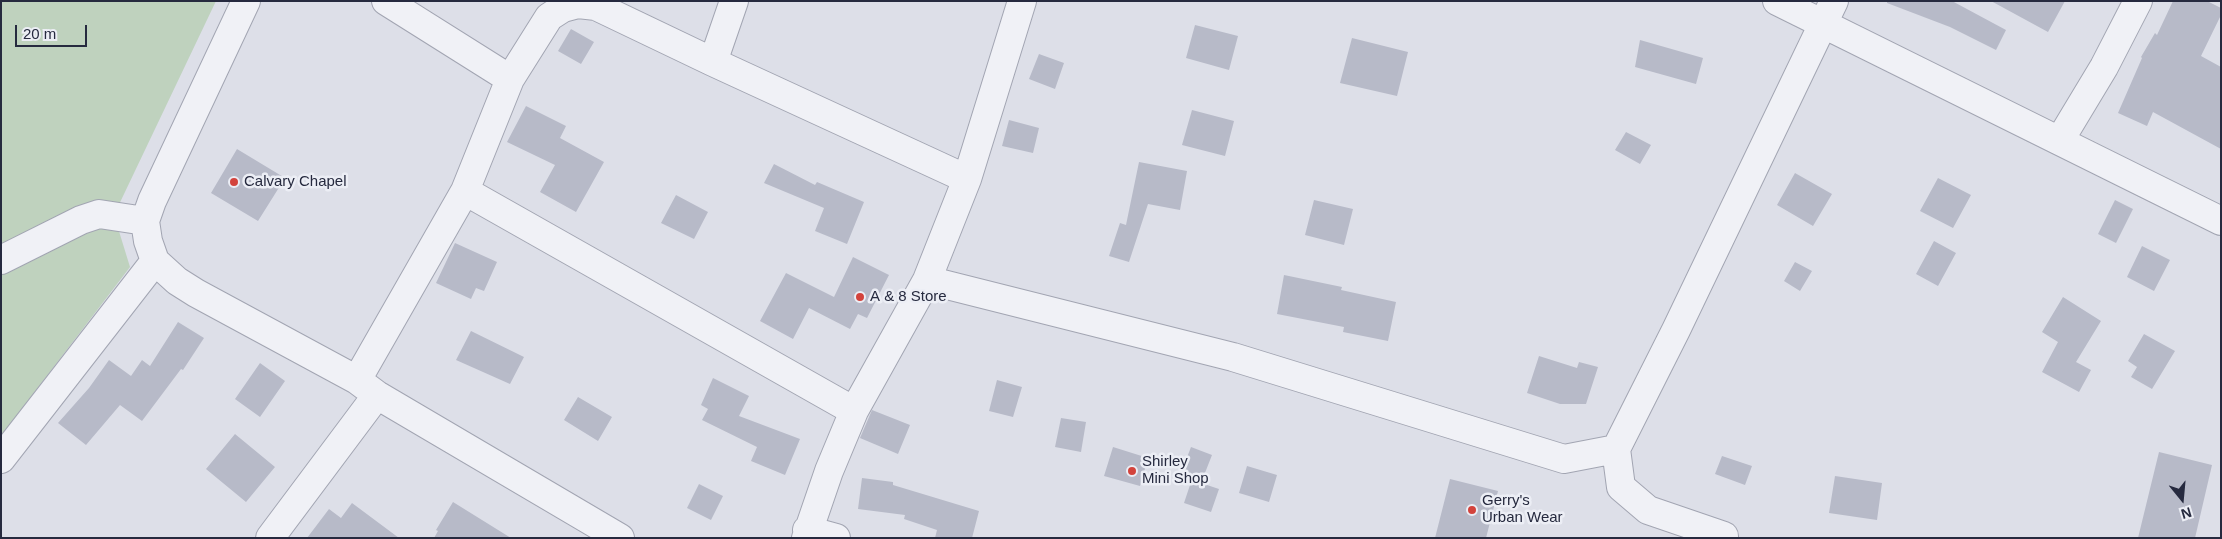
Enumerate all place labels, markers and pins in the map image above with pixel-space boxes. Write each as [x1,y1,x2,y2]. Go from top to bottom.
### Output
place label: Calvary Chapel [244,173,347,191]
marker: Calvary Chapel [228,176,240,188]
place label: A & 8 Store [870,288,947,306]
marker: A & 8 Store [854,291,866,303]
place label: Shirley Mini Shop [1142,453,1209,488]
marker: Shirley Mini Shop [1126,465,1138,477]
place label: Gerry's Urban Wear [1482,492,1563,527]
marker: Gerry's Urban Wear [1466,504,1478,516]

